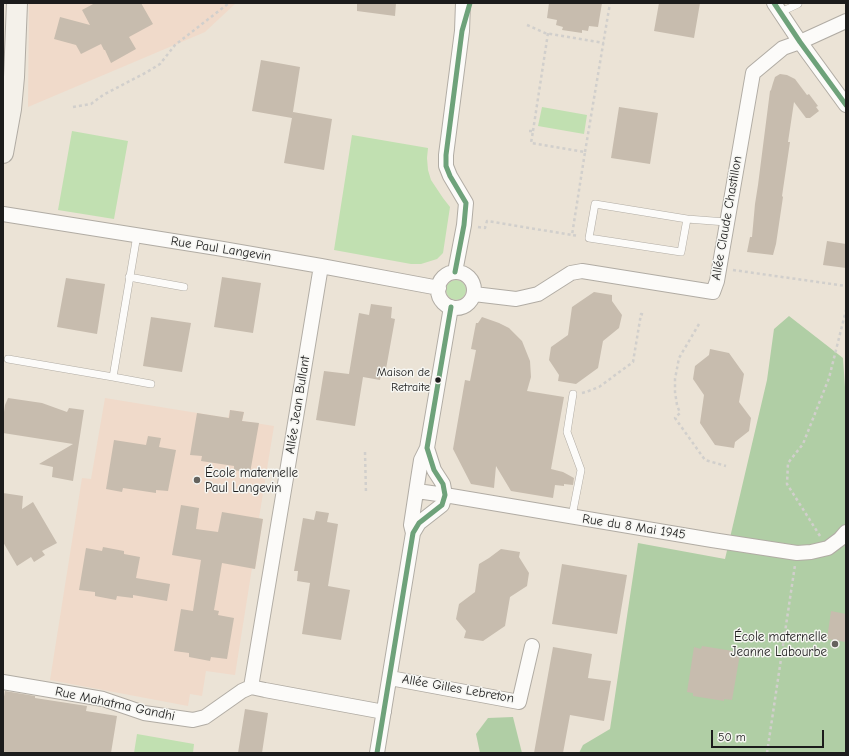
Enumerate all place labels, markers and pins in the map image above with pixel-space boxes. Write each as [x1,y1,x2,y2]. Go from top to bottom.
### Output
place label: Maison de Retraite [377,366,430,394]
marker: Maison de Retraite [433,375,443,385]
place label: École maternelle Paul Langevin [205,465,298,496]
marker: École maternelle Paul Langevin [192,475,202,485]
place label: École maternelle Jeanne Labourbe [731,629,827,660]
marker: École maternelle Jeanne Labourbe [830,639,840,649]

